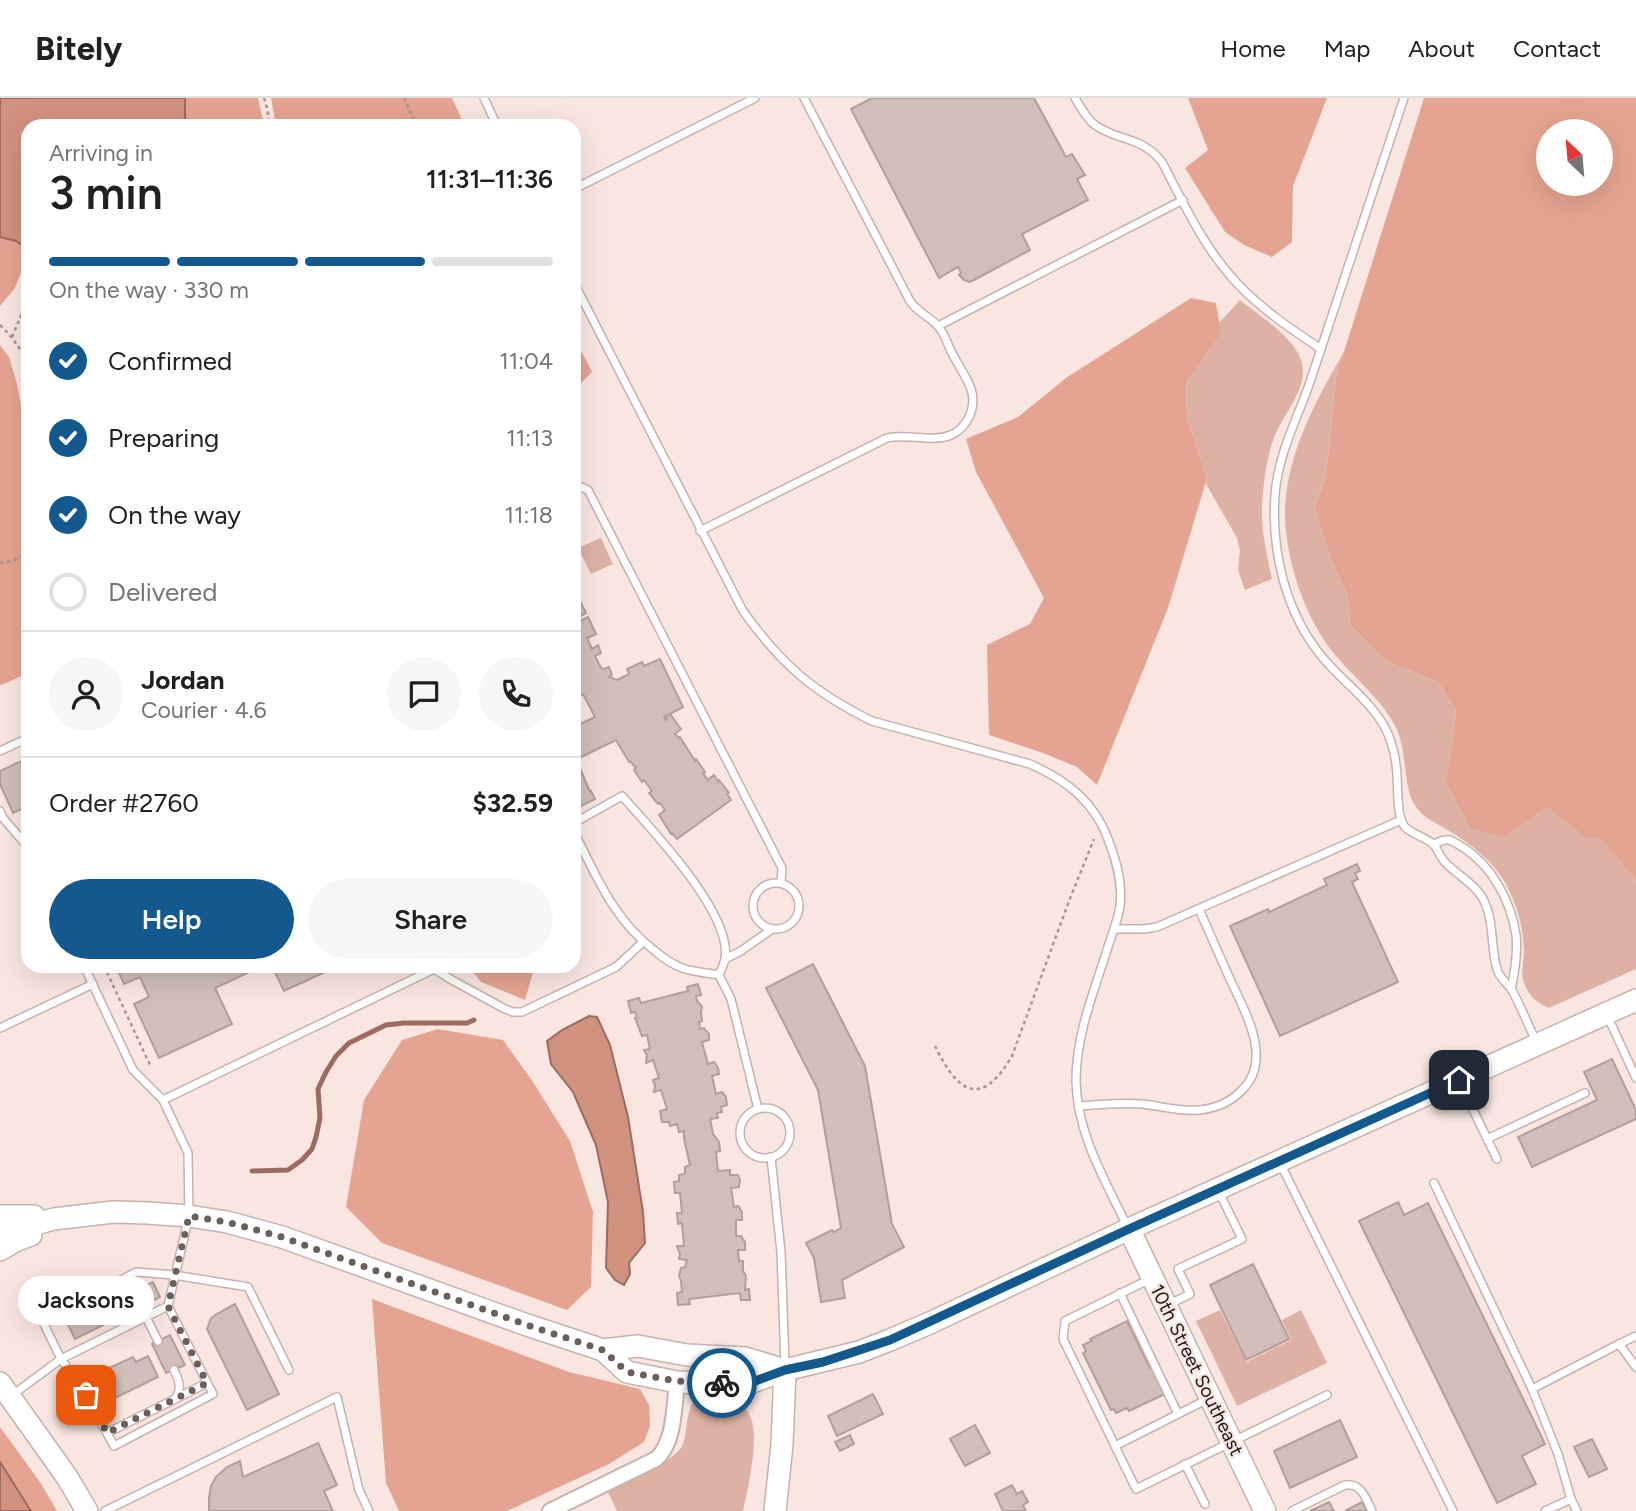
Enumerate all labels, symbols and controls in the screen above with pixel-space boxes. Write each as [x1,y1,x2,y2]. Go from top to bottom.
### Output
text: Bitely [35,29,122,68]
text: Home [1220,34,1286,63]
text: Map [1324,34,1370,63]
text: About [1408,34,1475,63]
text: Contact [1513,34,1601,63]
north arrow [1536,119,1614,196]
map controls [1536,119,1613,196]
text: Arriving in [49,139,153,167]
text: 11:31–11:36 [426,163,553,195]
text: 3 min [49,165,163,221]
text: On the way · 330 m [49,276,249,304]
icon: check [49,342,87,380]
text: Confirmed [108,345,232,377]
text: 11:04 [499,347,553,375]
icon: check [49,419,87,457]
text: Preparing [108,422,219,454]
text: 11:13 [506,424,553,452]
icon: check [49,496,87,534]
text: On the way [108,499,241,531]
text: 11:18 [505,501,553,529]
text: Delivered [108,576,217,608]
button: person [49,657,123,731]
button: chat [387,657,461,731]
button: phone [479,657,553,731]
text: Jordan [141,664,224,696]
text: Courier · 4.6 [141,696,267,724]
text: Order #2760 [49,787,199,819]
text: $32.59 [472,787,553,819]
button: Help [49,879,294,959]
button: Share [308,879,553,959]
pin [1429,1050,1489,1110]
icon: home [1440,1061,1478,1099]
callout: Jacksons [18,1276,154,1325]
street label: 10th Street Southeast [1146,1281,1248,1459]
text: Jacksons [38,1286,134,1314]
courier [687,1348,757,1418]
icon: bike [703,1364,741,1402]
pin [56,1365,116,1425]
icon: bag [67,1376,105,1414]

